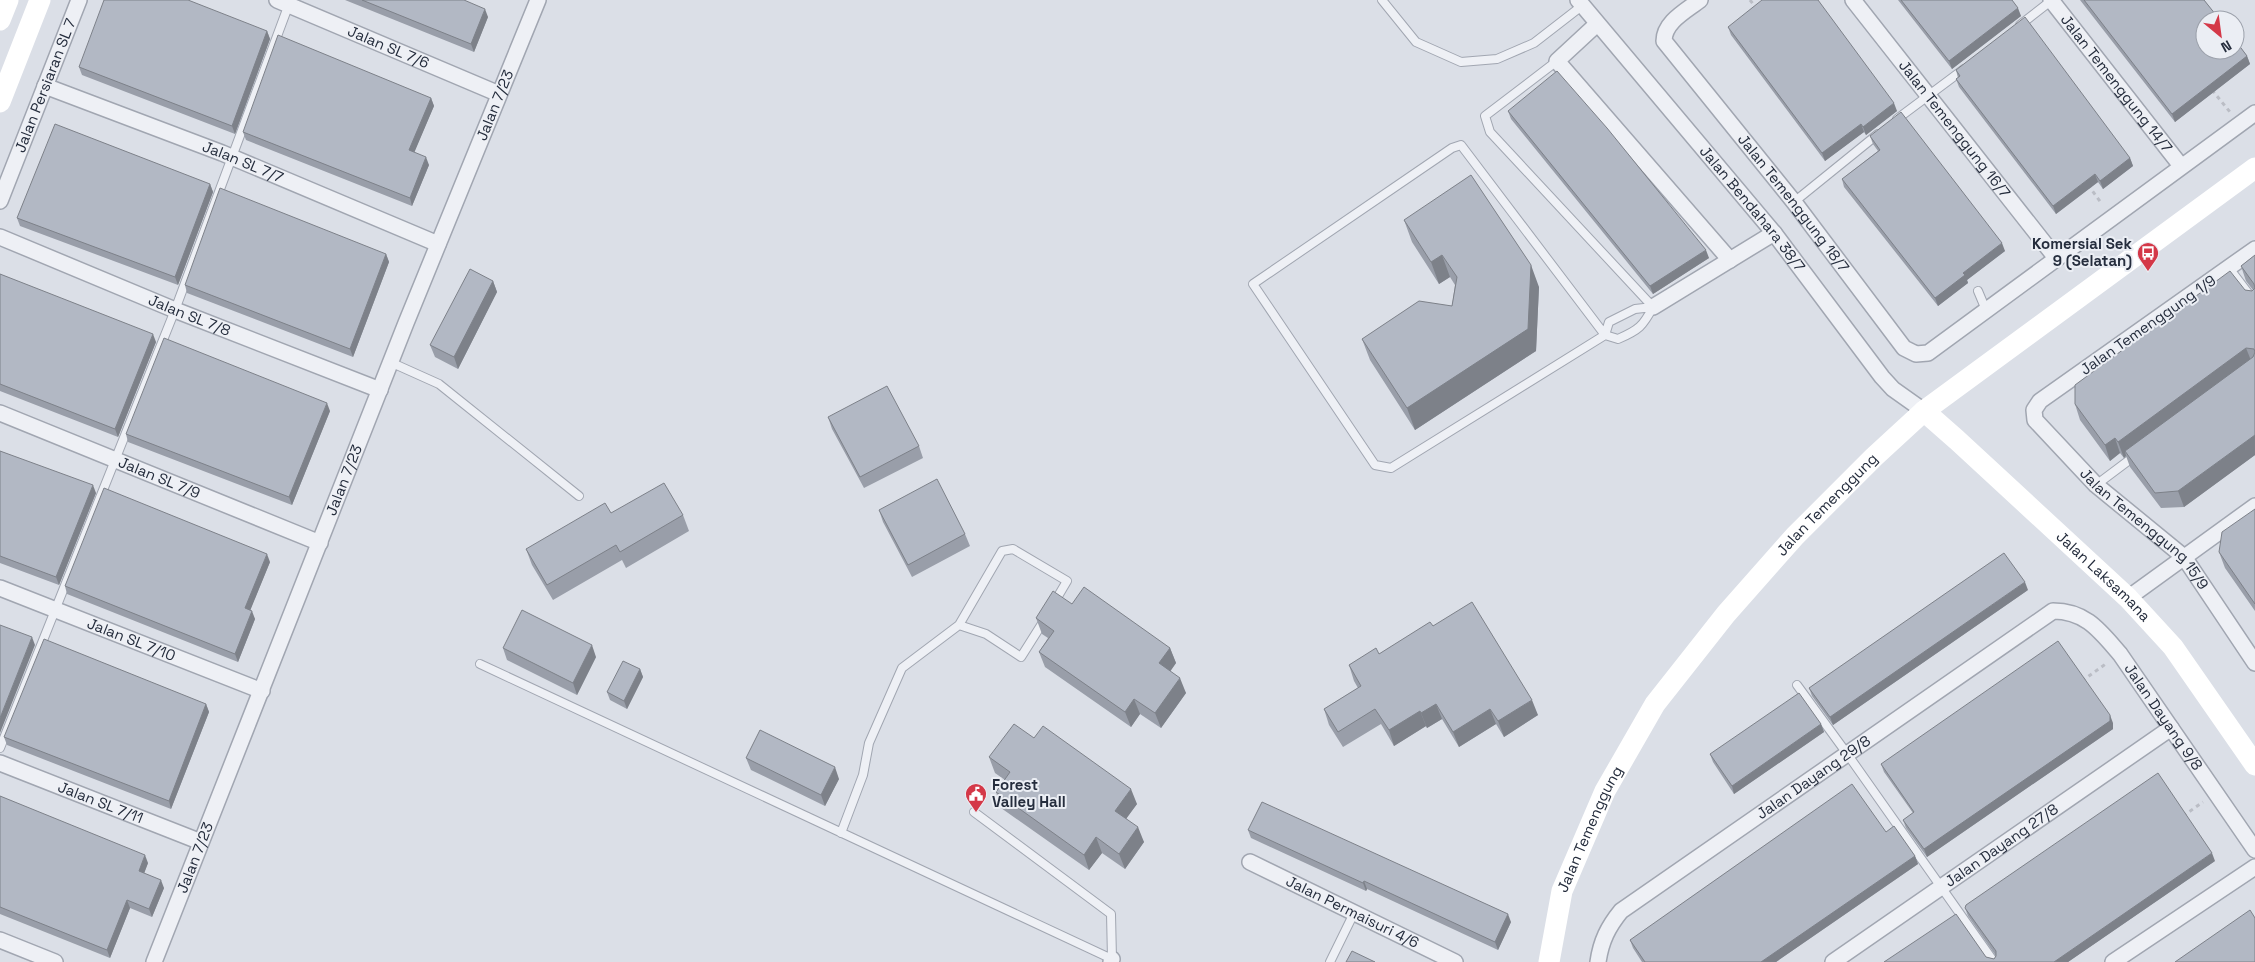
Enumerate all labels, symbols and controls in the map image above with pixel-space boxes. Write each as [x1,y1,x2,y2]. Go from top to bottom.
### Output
street label: Jalan Temenggung 14/7 [2057,10,2177,156]
north arrow [2195,10,2245,60]
street label: Jalan Persiaran SL 7 [10,16,80,155]
street label: Jalan SL 7/6 [345,21,432,72]
text: N [2218,36,2235,57]
street label: Jalan Temenggung 16/7 [1895,56,2015,201]
street label: Jalan 7/23 [472,67,517,143]
street label: Jalan Temenggung 18/7 [1734,130,1853,276]
street label: Jalan SL 7/7 [200,136,286,187]
street label: Jalan Bendahara 38/7 [1696,142,1810,275]
place label: Komersial Sek 9 (Selatan) [2032,234,2133,270]
bus stop icon: Komersial Sek 9 (Selatan) [2136,241,2160,272]
street label: Jalan Temenggung 1/9 [2076,271,2219,379]
street label: Jalan SL 7/8 [146,290,233,340]
street label: Jalan 7/23 [321,442,366,518]
street label: Jalan Temenggung [1772,449,1881,560]
street label: Jalan SL 7/9 [116,452,203,502]
street label: Jalan Temenggung 15/9 [2076,464,2213,593]
street label: Jalan Laksamana [2053,527,2155,626]
street label: Jalan SL 7/10 [84,613,178,665]
street label: Jalan Dayang 9/8 [2120,660,2207,774]
street label: Jalan Dayang 29/8 [1752,731,1874,823]
street label: Jalan Temenggung [1553,762,1626,895]
place label: Forest Valley Hall [992,775,1066,811]
street label: Jalan SL 7/11 [55,777,146,827]
public building icon: Forest Valley Hall [964,782,988,813]
street label: Jalan Dayang 27/8 [1941,799,2062,891]
street label: Jalan 7/23 [172,819,217,896]
street label: Jalan Permaisuri 4/6 [1283,871,1422,952]

